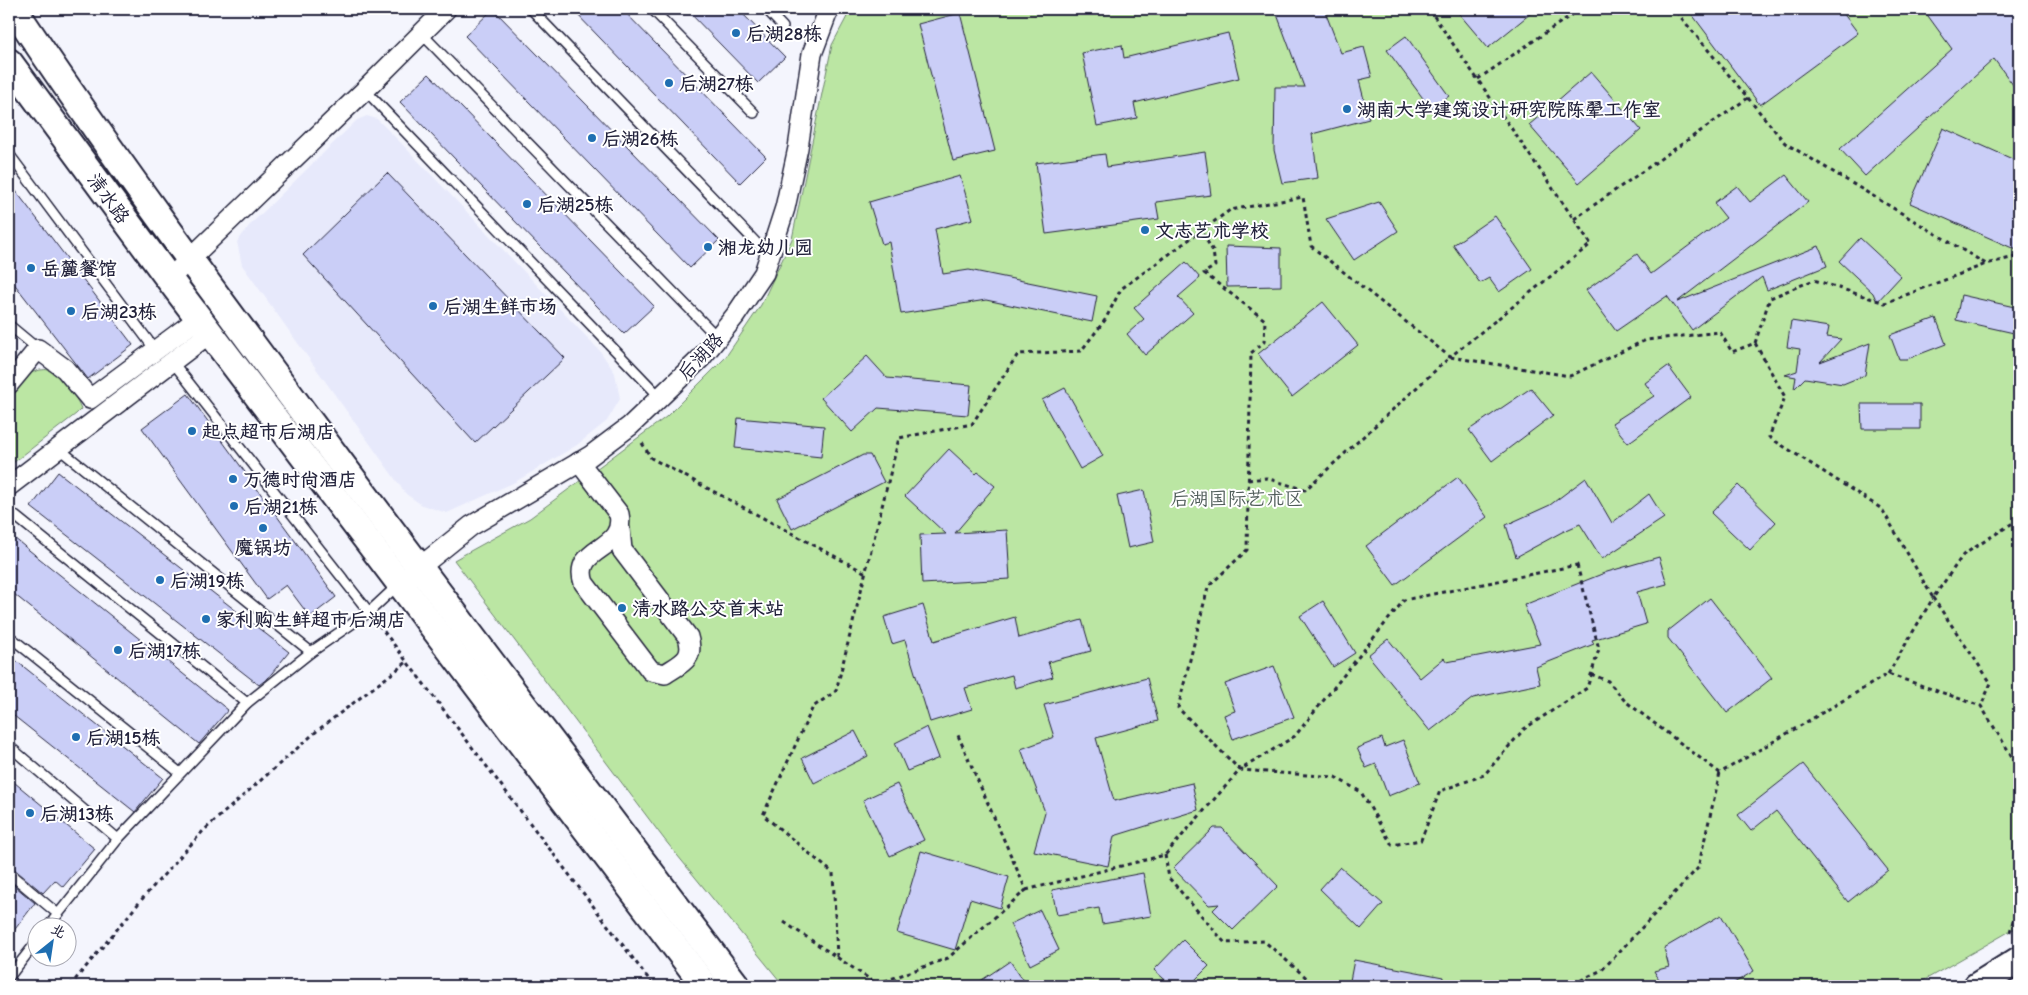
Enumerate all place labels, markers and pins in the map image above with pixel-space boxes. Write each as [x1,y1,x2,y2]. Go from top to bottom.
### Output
place label: 后湖28栋 [746,23,822,45]
marker: 后湖28栋 [730,27,742,39]
place label: 后湖27栋 [679,73,754,95]
marker: 后湖27栋 [663,77,675,89]
place label: 湖南大学建筑设计研究院陈翚工作室 [1357,99,1661,121]
marker: 湖南大学建筑设计研究院陈翚工作室 [1341,103,1353,115]
place label: 后湖26栋 [602,128,678,150]
marker: 后湖26栋 [586,132,598,144]
place label: 后湖25栋 [537,194,614,216]
marker: 后湖25栋 [521,198,533,210]
place label: 文志艺术学校 [1155,220,1269,242]
marker: 文志艺术学校 [1139,224,1151,236]
place label: 湘龙幼儿园 [718,237,813,259]
marker: 湘龙幼儿园 [702,241,714,253]
place label: 岳麓餐馆 [41,258,117,280]
marker: 岳麓餐馆 [25,262,37,274]
place label: 后湖生鲜市场 [443,296,557,318]
marker: 后湖生鲜市场 [427,300,439,312]
place label: 后湖23栋 [81,301,157,323]
marker: 后湖23栋 [65,305,77,317]
place label: 起点超市后湖店 [202,421,335,443]
marker: 起点超市后湖店 [186,425,198,437]
place label: 万德时尚酒店 [243,469,357,491]
marker: 万德时尚酒店 [227,473,239,485]
place label: 后湖21栋 [244,496,318,518]
marker: 后湖21栋 [228,500,240,512]
marker: 魔锅坊 [257,522,269,534]
place label: 魔锅坊 [234,537,292,559]
place label: 后湖19栋 [170,570,244,592]
marker: 后湖19栋 [154,574,166,586]
place label: 清水路公交首末站 [632,598,784,620]
marker: 清水路公交首末站 [616,602,628,614]
place label: 家利购生鲜超市后湖店 [216,609,406,631]
marker: 家利购生鲜超市后湖店 [200,613,212,625]
place label: 后湖17栋 [128,640,201,662]
marker: 后湖17栋 [112,644,124,656]
place label: 后湖15栋 [86,727,161,749]
marker: 后湖15栋 [70,731,82,743]
place label: 后湖13栋 [40,803,114,825]
marker: 后湖13栋 [24,807,36,819]

